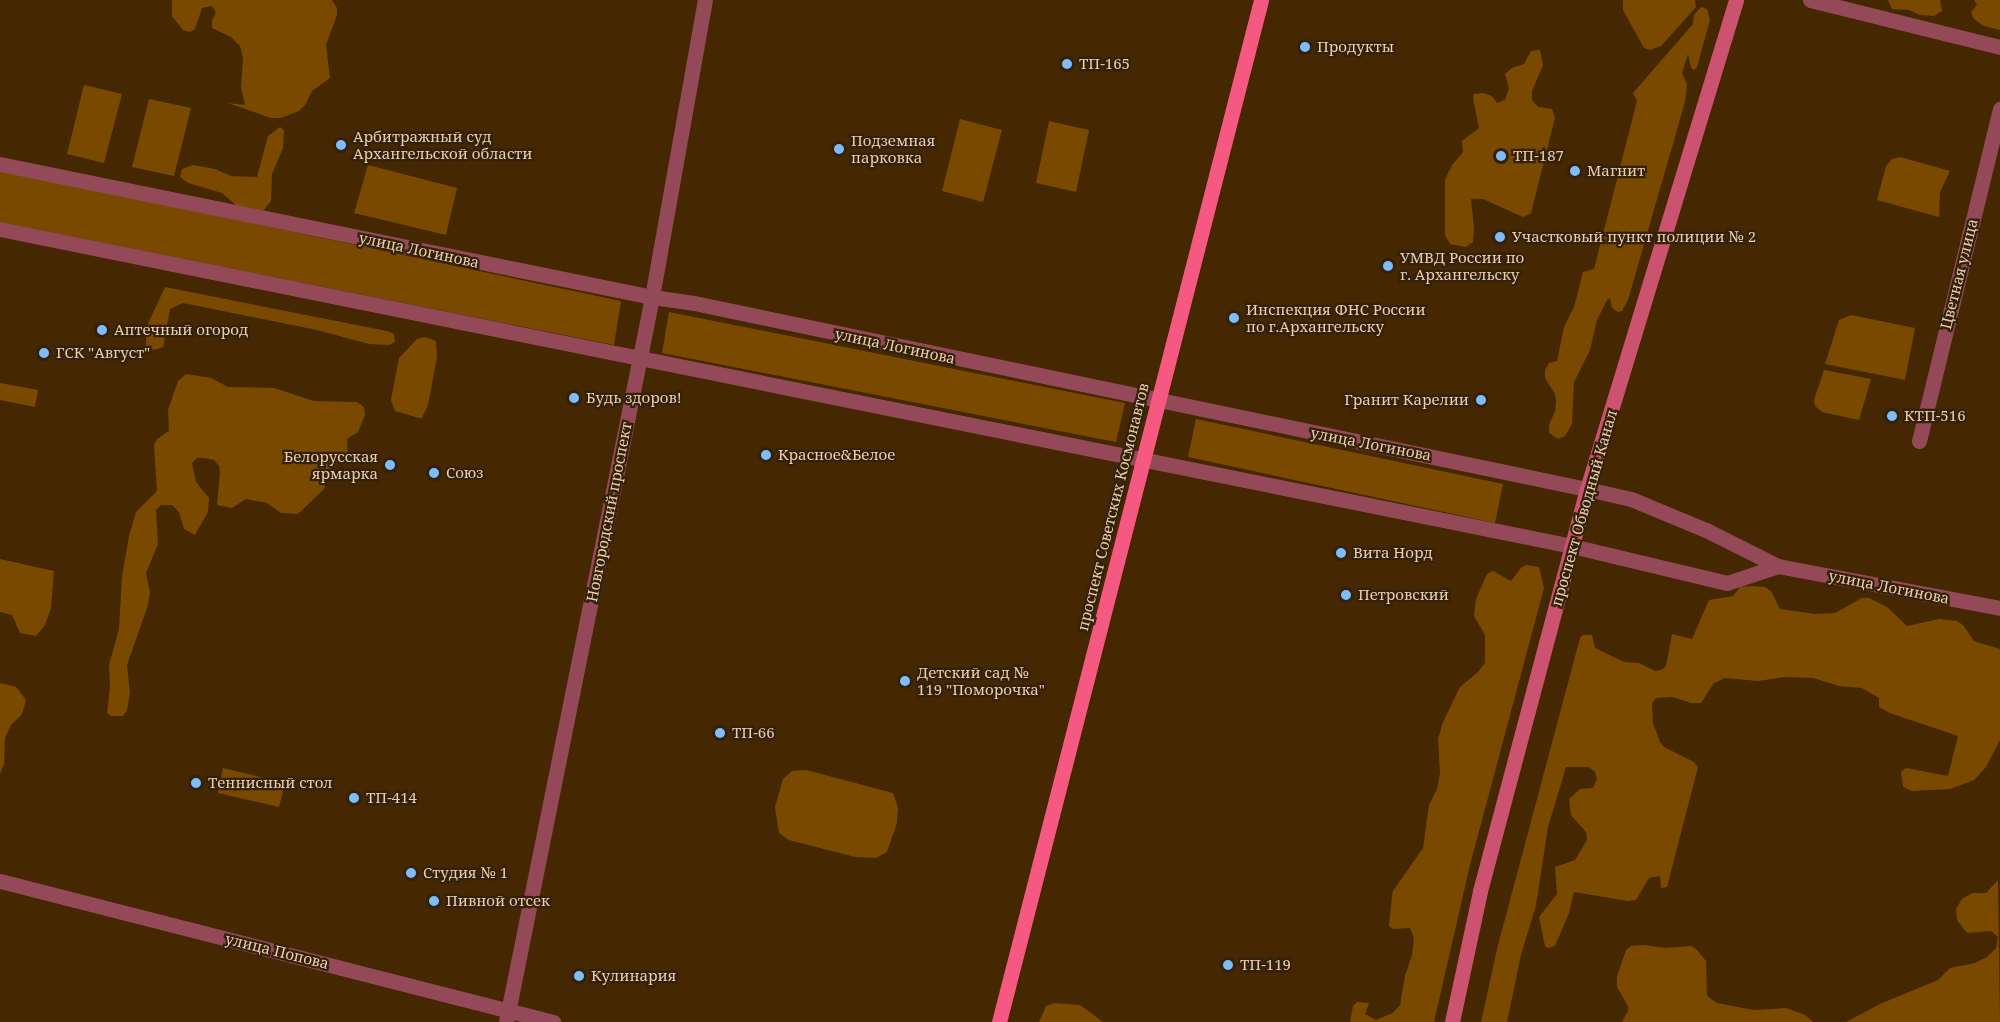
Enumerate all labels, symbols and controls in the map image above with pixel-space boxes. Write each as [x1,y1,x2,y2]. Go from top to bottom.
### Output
place label: Продукты [1317,38,1394,56]
marker: Продукты [1298,40,1312,54]
place label: ТП-165 [1079,55,1130,73]
marker: ТП-165 [1060,57,1074,71]
place label: Арбитражный суд Архангельской области [353,127,532,162]
place label: Подземная парковка [851,131,935,166]
marker: Арбитражный суд Архангельской области [334,138,348,152]
marker: Подземная парковка [832,142,846,156]
place label: ТП-187 [1513,147,1564,165]
marker: ТП-187 [1494,149,1508,163]
place label: Магнит [1587,162,1645,180]
marker: Магнит [1568,164,1582,178]
street label: Цветная улица [1937,217,1981,331]
street label: улица Логинова [357,228,481,272]
place label: Участковый пункт полиции № 2 [1512,228,1756,246]
marker: Участковый пункт полиции № 2 [1493,230,1507,244]
place label: УМВД России по г. Архангельску [1400,248,1524,283]
marker: УМВД России по г. Архангельску [1381,259,1395,273]
place label: Инспекция ФНС России по г.Архангельску [1246,300,1426,335]
marker: Инспекция ФНС России по г.Архангельску [1227,311,1241,325]
place label: Аптечный огород [114,321,248,339]
marker: Аптечный огород [95,323,109,337]
street label: улица Логинова [833,324,957,368]
place label: ГСК "Август" [56,344,150,362]
marker: ГСК "Август" [37,346,51,360]
street label: проспект Советских Космонавтов [1073,381,1153,633]
place label: Будь здоров! [586,389,682,407]
marker: Будь здоров! [567,391,581,405]
place label: Гранит Карелии [1344,391,1469,409]
marker: Гранит Карелии [1474,393,1488,407]
place label: КТП-516 [1904,407,1966,425]
street label: проспект Обводный Канал [1547,408,1621,608]
marker: КТП-516 [1885,409,1899,423]
street label: Новгородский проспект [583,421,635,603]
street label: улица Логинова [1309,423,1433,465]
place label: Красное&Белое [778,446,895,464]
place label: Белорусская ярмарка [284,447,378,482]
marker: Красное&Белое [759,448,773,462]
marker: Белорусская ярмарка [383,458,397,472]
place label: Союз [446,464,483,482]
marker: Союз [427,466,441,480]
place label: Вита Норд [1353,544,1433,562]
marker: Вита Норд [1334,546,1348,560]
street label: улица Логинова [1827,566,1951,608]
place label: Петровский [1358,586,1449,604]
marker: Петровский [1339,588,1353,602]
place label: Детский сад № 119 "Поморочка" [917,663,1045,698]
marker: Детский сад № 119 "Поморочка" [898,674,912,688]
place label: ТП-66 [732,724,775,742]
marker: ТП-66 [713,726,727,740]
place label: Теннисный стол [208,774,333,792]
marker: Теннисный стол [189,776,203,790]
place label: ТП-414 [366,789,417,807]
marker: ТП-414 [347,791,361,805]
place label: Студия № 1 [423,864,508,882]
marker: Студия № 1 [404,866,418,880]
place label: Пивной отсек [446,892,550,910]
marker: Пивной отсек [427,894,441,908]
street label: улица Попова [223,929,331,973]
place label: ТП-119 [1240,956,1291,974]
marker: ТП-119 [1221,958,1235,972]
place label: Кулинария [591,967,676,985]
marker: Кулинария [572,969,586,983]

